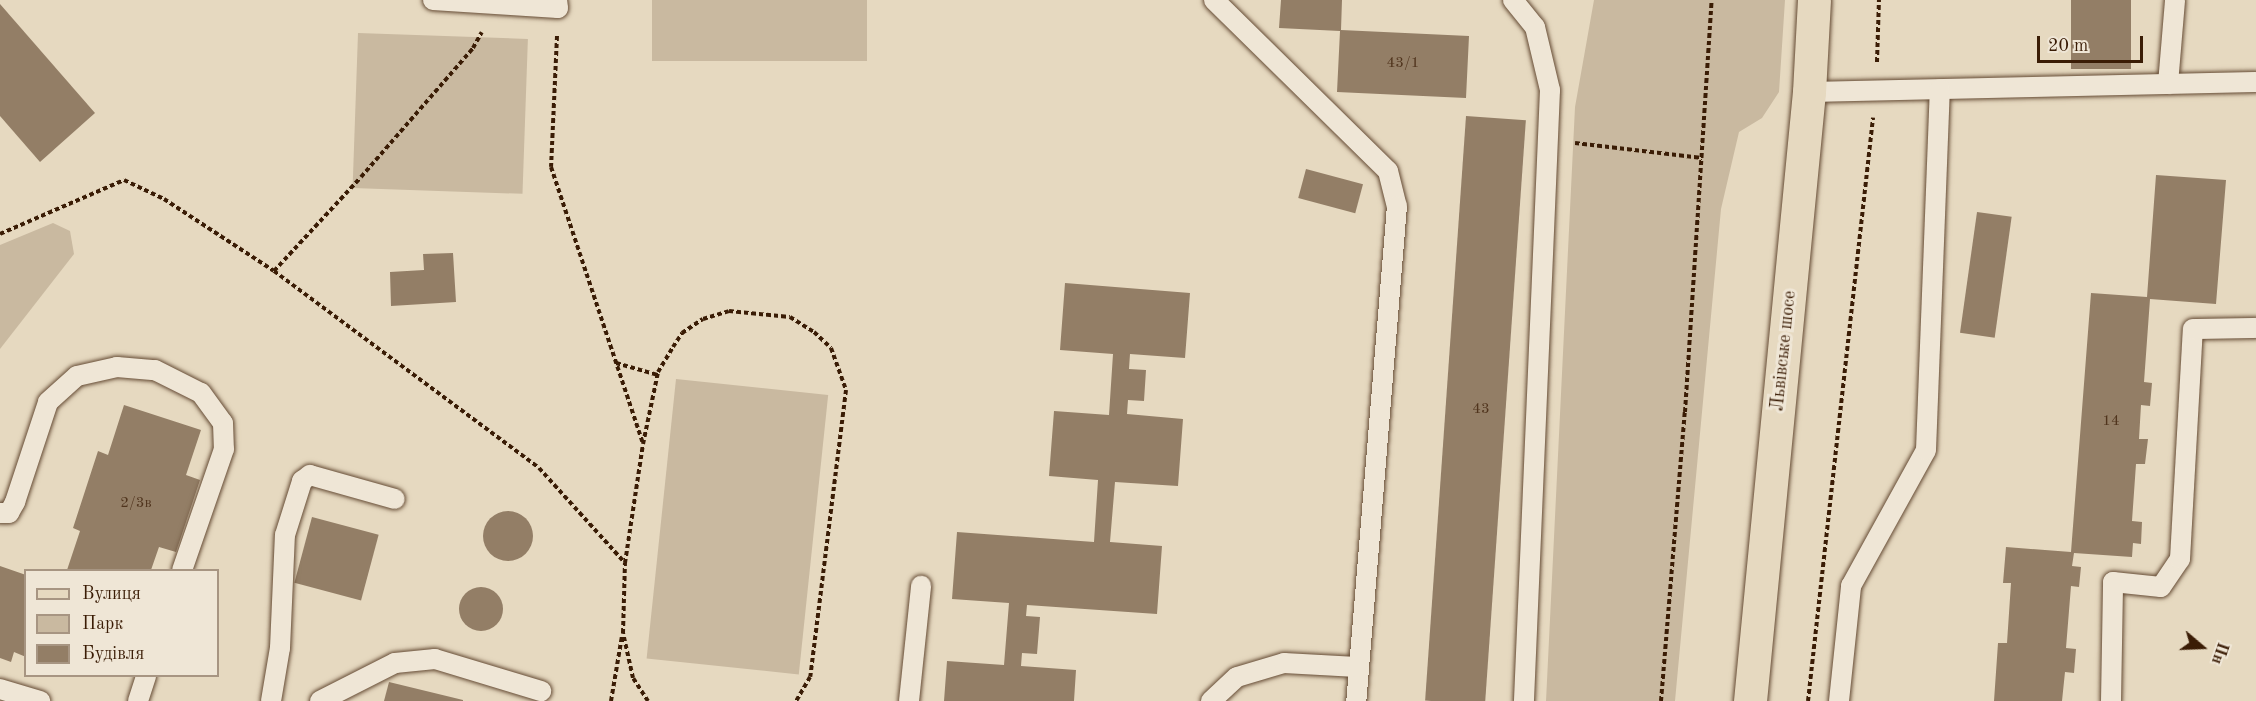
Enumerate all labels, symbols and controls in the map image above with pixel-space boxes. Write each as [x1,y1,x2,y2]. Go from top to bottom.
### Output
scale bar [2040,24,2146,62]
text: 20 m [2048,37,2088,55]
house number: 43/1 [1387,55,1419,73]
street label: Львівське шосе [1767,290,1801,412]
house number: 43 [1472,401,1490,419]
house number: 14 [2102,413,2120,431]
house number: 2/3в [120,495,152,513]
legend [24,569,219,677]
text: Вулиця [82,585,141,603]
text: Парк [82,615,123,633]
north arrow [2172,617,2232,677]
text: Пн [2208,640,2230,666]
text: Будівля [82,645,144,663]

